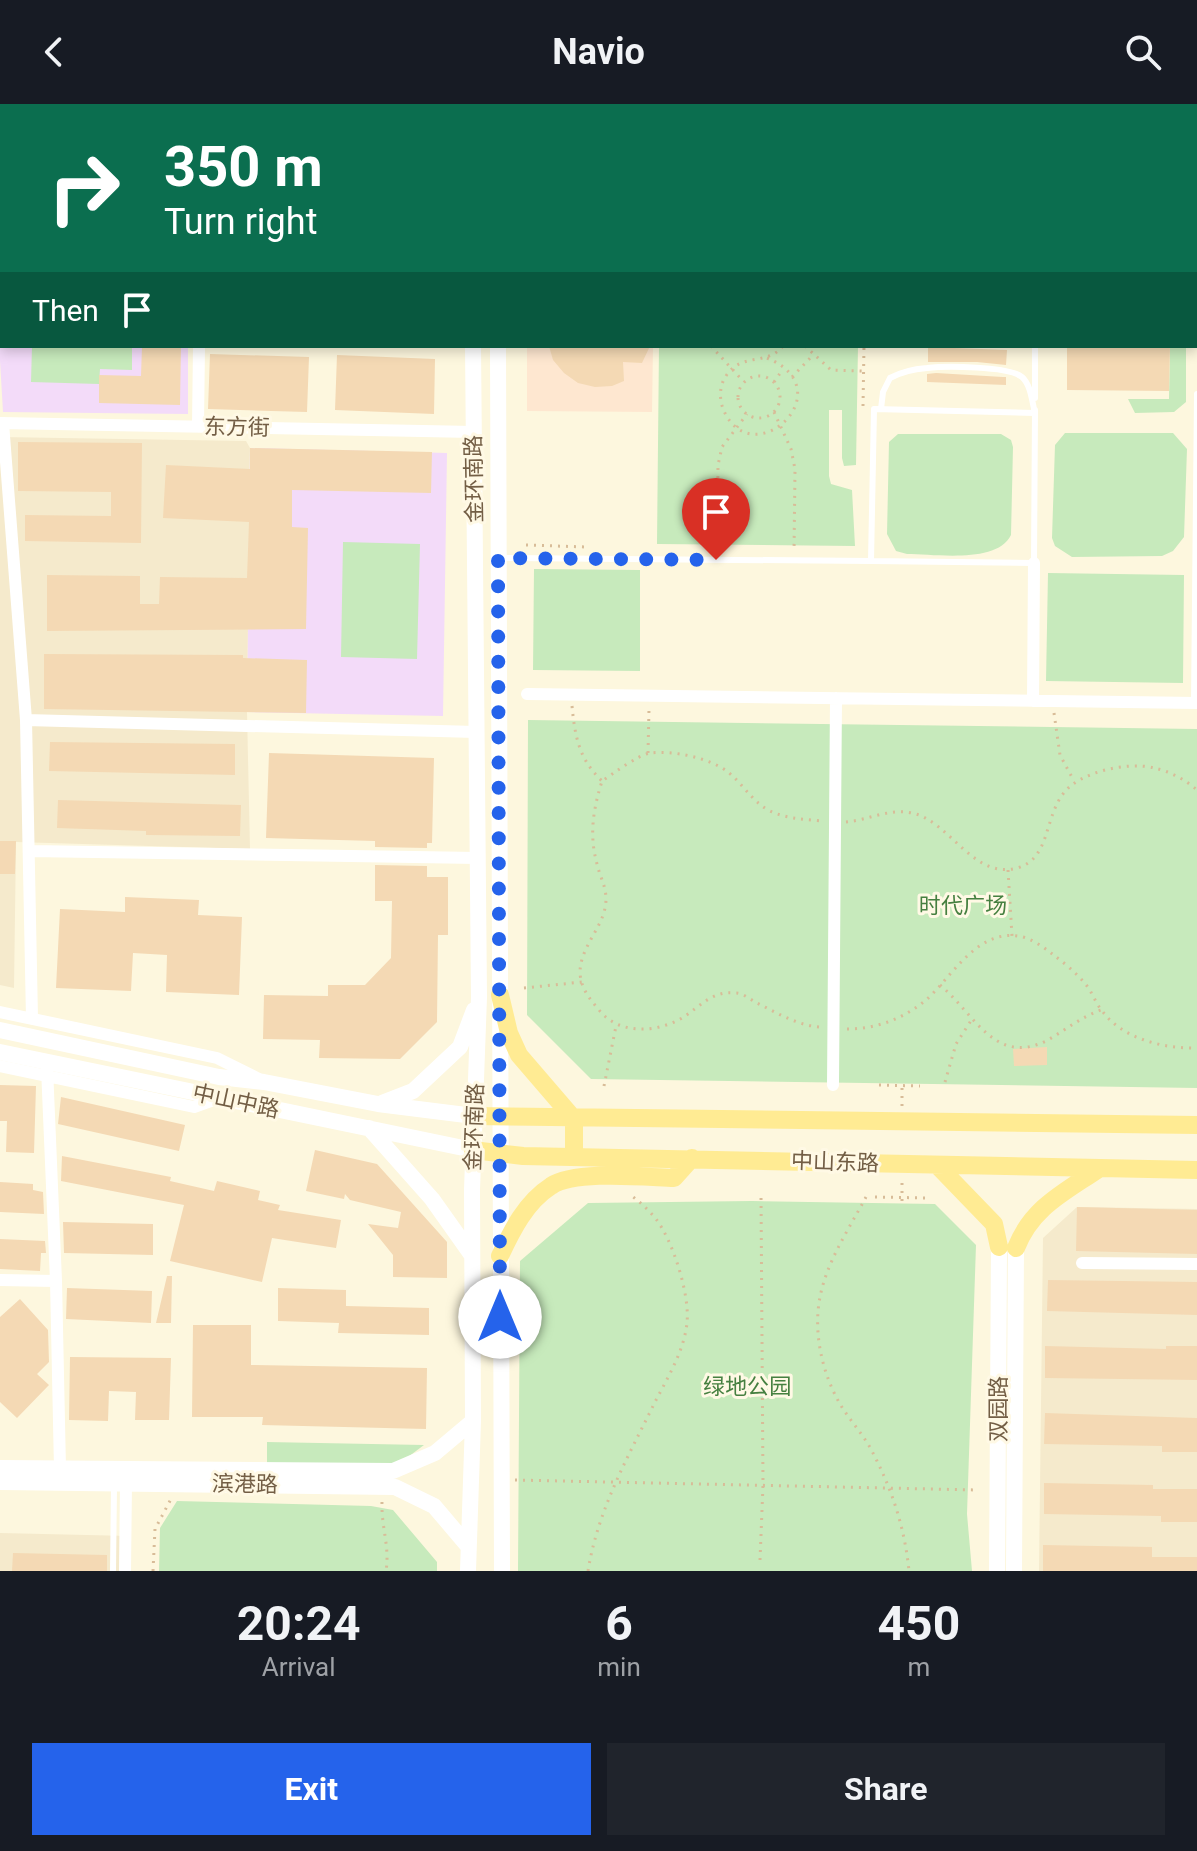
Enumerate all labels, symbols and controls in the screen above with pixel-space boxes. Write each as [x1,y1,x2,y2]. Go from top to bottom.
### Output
icon: back [32,30,76,74]
icon: search [1121,30,1165,74]
text: Navio [552,31,645,73]
text: 350 m [164,134,323,200]
icon: right [32,136,136,240]
text: Turn right [164,201,317,243]
icon: arrive [115,288,159,332]
text: Then [32,293,99,328]
street label: 东方街 [204,414,270,440]
street label: 金环南路 [461,435,487,523]
pin [682,478,750,560]
icon: arrive [694,490,738,534]
park label: 时代广场 [919,893,1007,918]
street label: 中山中路 [190,1080,282,1122]
street label: 金环南路 [460,1083,488,1171]
street label: 中山东路 [791,1148,879,1176]
position arrow [458,1275,542,1359]
park label: 绿地公园 [703,1374,791,1399]
street label: 双园路 [986,1376,1011,1442]
street label: 滨港路 [212,1471,278,1497]
text: 20:24 [237,1595,360,1652]
text: 6 [605,1595,633,1652]
text: 450 [878,1595,960,1652]
text: Arrival [262,1652,336,1682]
text: min [597,1652,641,1682]
text: m [907,1652,930,1682]
button: Exit [32,1743,591,1835]
button: Share [607,1743,1165,1835]

